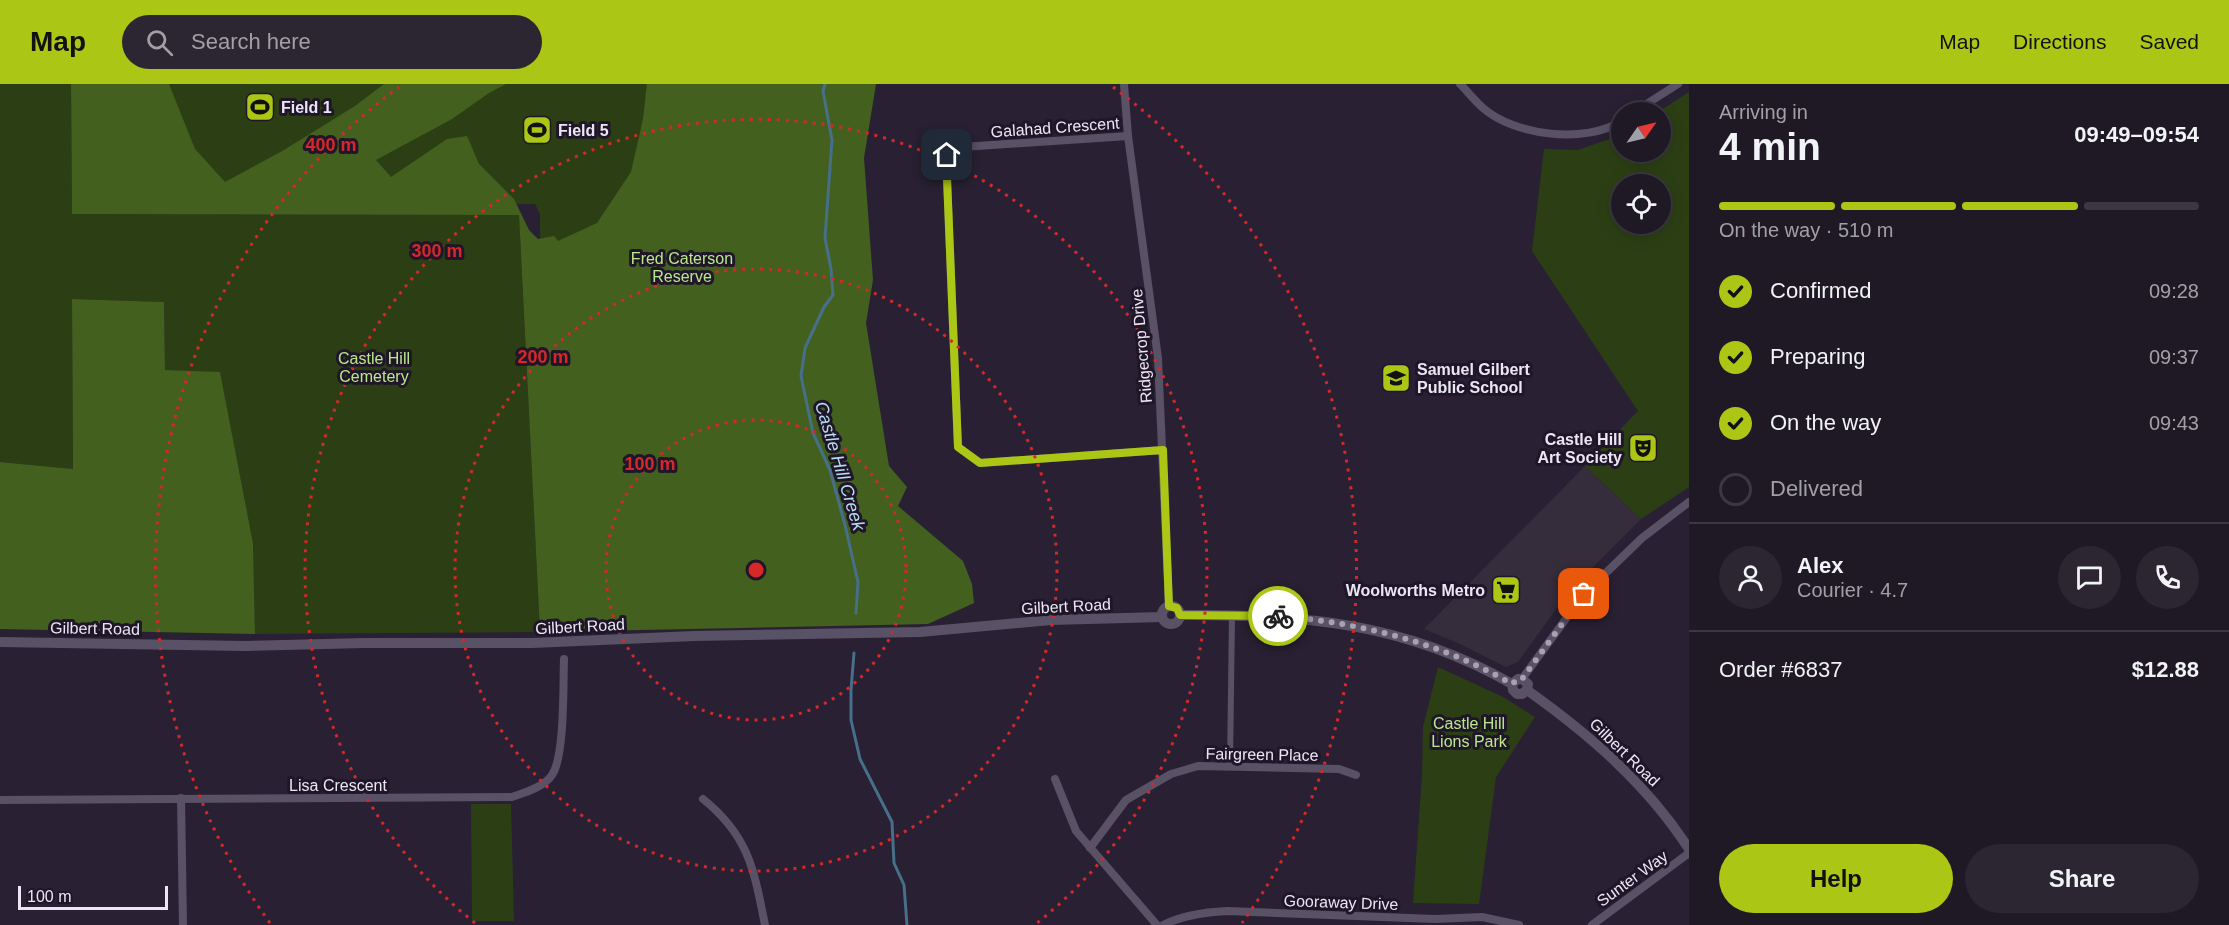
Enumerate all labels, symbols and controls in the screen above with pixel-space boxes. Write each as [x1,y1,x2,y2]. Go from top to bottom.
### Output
search box [122,15,542,69]
text: Map [30,26,86,57]
icon: search [143,26,176,59]
text: Search here [191,29,311,54]
text: Map [1939,30,1980,53]
text: Directions [2013,30,2106,53]
text: Saved [2139,30,2199,53]
sports icon: Field 1 [244,91,276,123]
place label: Field 1 [281,99,332,116]
text: Arriving in [1719,101,1808,123]
north arrow [1611,102,1671,162]
map controls [1611,102,1671,234]
sports icon: Field 5 [521,114,553,146]
street label: Galahad Crescent [990,114,1121,140]
place label: Field 5 [558,122,609,139]
text: 09:49–09:54 [2074,122,2199,147]
text: 4 min [1719,125,1821,168]
pin [921,129,972,180]
text: 400 m [305,135,357,155]
icon: home [930,138,963,171]
button: locate [1611,174,1671,234]
text: On the way · 510 m [1719,219,1894,241]
text: 300 m [411,241,463,261]
park label: Fred Caterson Reserve [631,250,733,285]
icon: check [1719,275,1752,308]
text: Confirmed [1770,278,1871,303]
text: 09:28 [2149,280,2199,302]
street label: Ridgecrop Drive [1128,288,1155,404]
icon: check [1719,341,1752,374]
text: Preparing [1770,344,1865,369]
text: 09:37 [2149,346,2199,368]
text: 200 m [517,347,569,367]
park label: Castle Hill Cemetery [338,350,410,385]
place label: Samuel Gilbert Public School [1417,361,1531,396]
school or university icon: Samuel Gilbert Public School [1380,362,1412,394]
water label: Castle Hill Creek [811,399,869,534]
icon: check [1719,407,1752,440]
text: On the way [1770,410,1881,435]
text: 09:43 [2149,412,2199,434]
place label: Castle Hill Art Society [1538,431,1622,466]
theatre icon: Castle Hill Art Society [1627,432,1659,464]
text: 100 m [624,454,676,474]
text: Delivered [1770,476,1863,501]
button: person [1719,546,1782,609]
button: chat [2058,546,2121,609]
button: phone [2136,546,2199,609]
text: Alex [1797,553,1843,578]
centre of rings [746,560,766,580]
pin [1558,568,1609,619]
supermarket icon: Woolworths Metro [1490,574,1522,606]
icon: bag [1567,577,1600,610]
text: Courier · 4.7 [1797,579,1908,601]
place label: Woolworths Metro [1346,582,1485,599]
courier [1248,586,1308,646]
street label: Gilbert Road [1021,596,1111,617]
icon: bike [1262,600,1295,633]
street label: Gilbert Road [535,616,625,637]
street label: Gilbert Road [50,619,140,638]
text: Order #6837 [1719,657,1843,682]
text: $12.88 [2132,657,2199,682]
park label: Castle Hill Lions Park [1431,715,1508,750]
street label: Gilbert Road [1586,715,1663,790]
street label: Fairgreen Place [1205,745,1319,764]
street label: Lisa Crescent [289,777,387,794]
button: Help [1719,844,1953,913]
button: Share [1965,844,2199,913]
street label: Sunter Way [1594,847,1671,910]
scale bar [18,883,168,910]
text: 100 m [27,888,71,905]
street label: Gooraway Drive [1283,892,1399,913]

